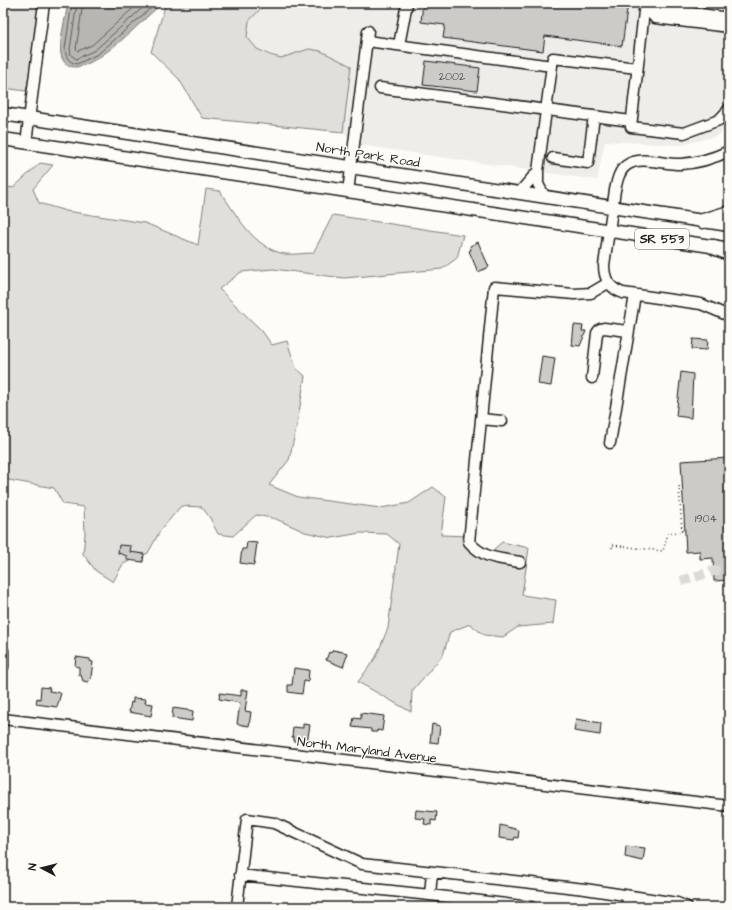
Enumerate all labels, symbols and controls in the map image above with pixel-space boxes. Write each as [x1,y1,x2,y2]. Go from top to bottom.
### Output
house number: 2002 [439,69,466,84]
street label: North Park Road [315,138,421,172]
road number: SR 553 [635,229,689,249]
house number: 1904 [695,511,718,526]
street label: North Maryland Avenue [296,733,438,768]
north arrow [22,848,62,888]
text: N [25,862,40,871]

